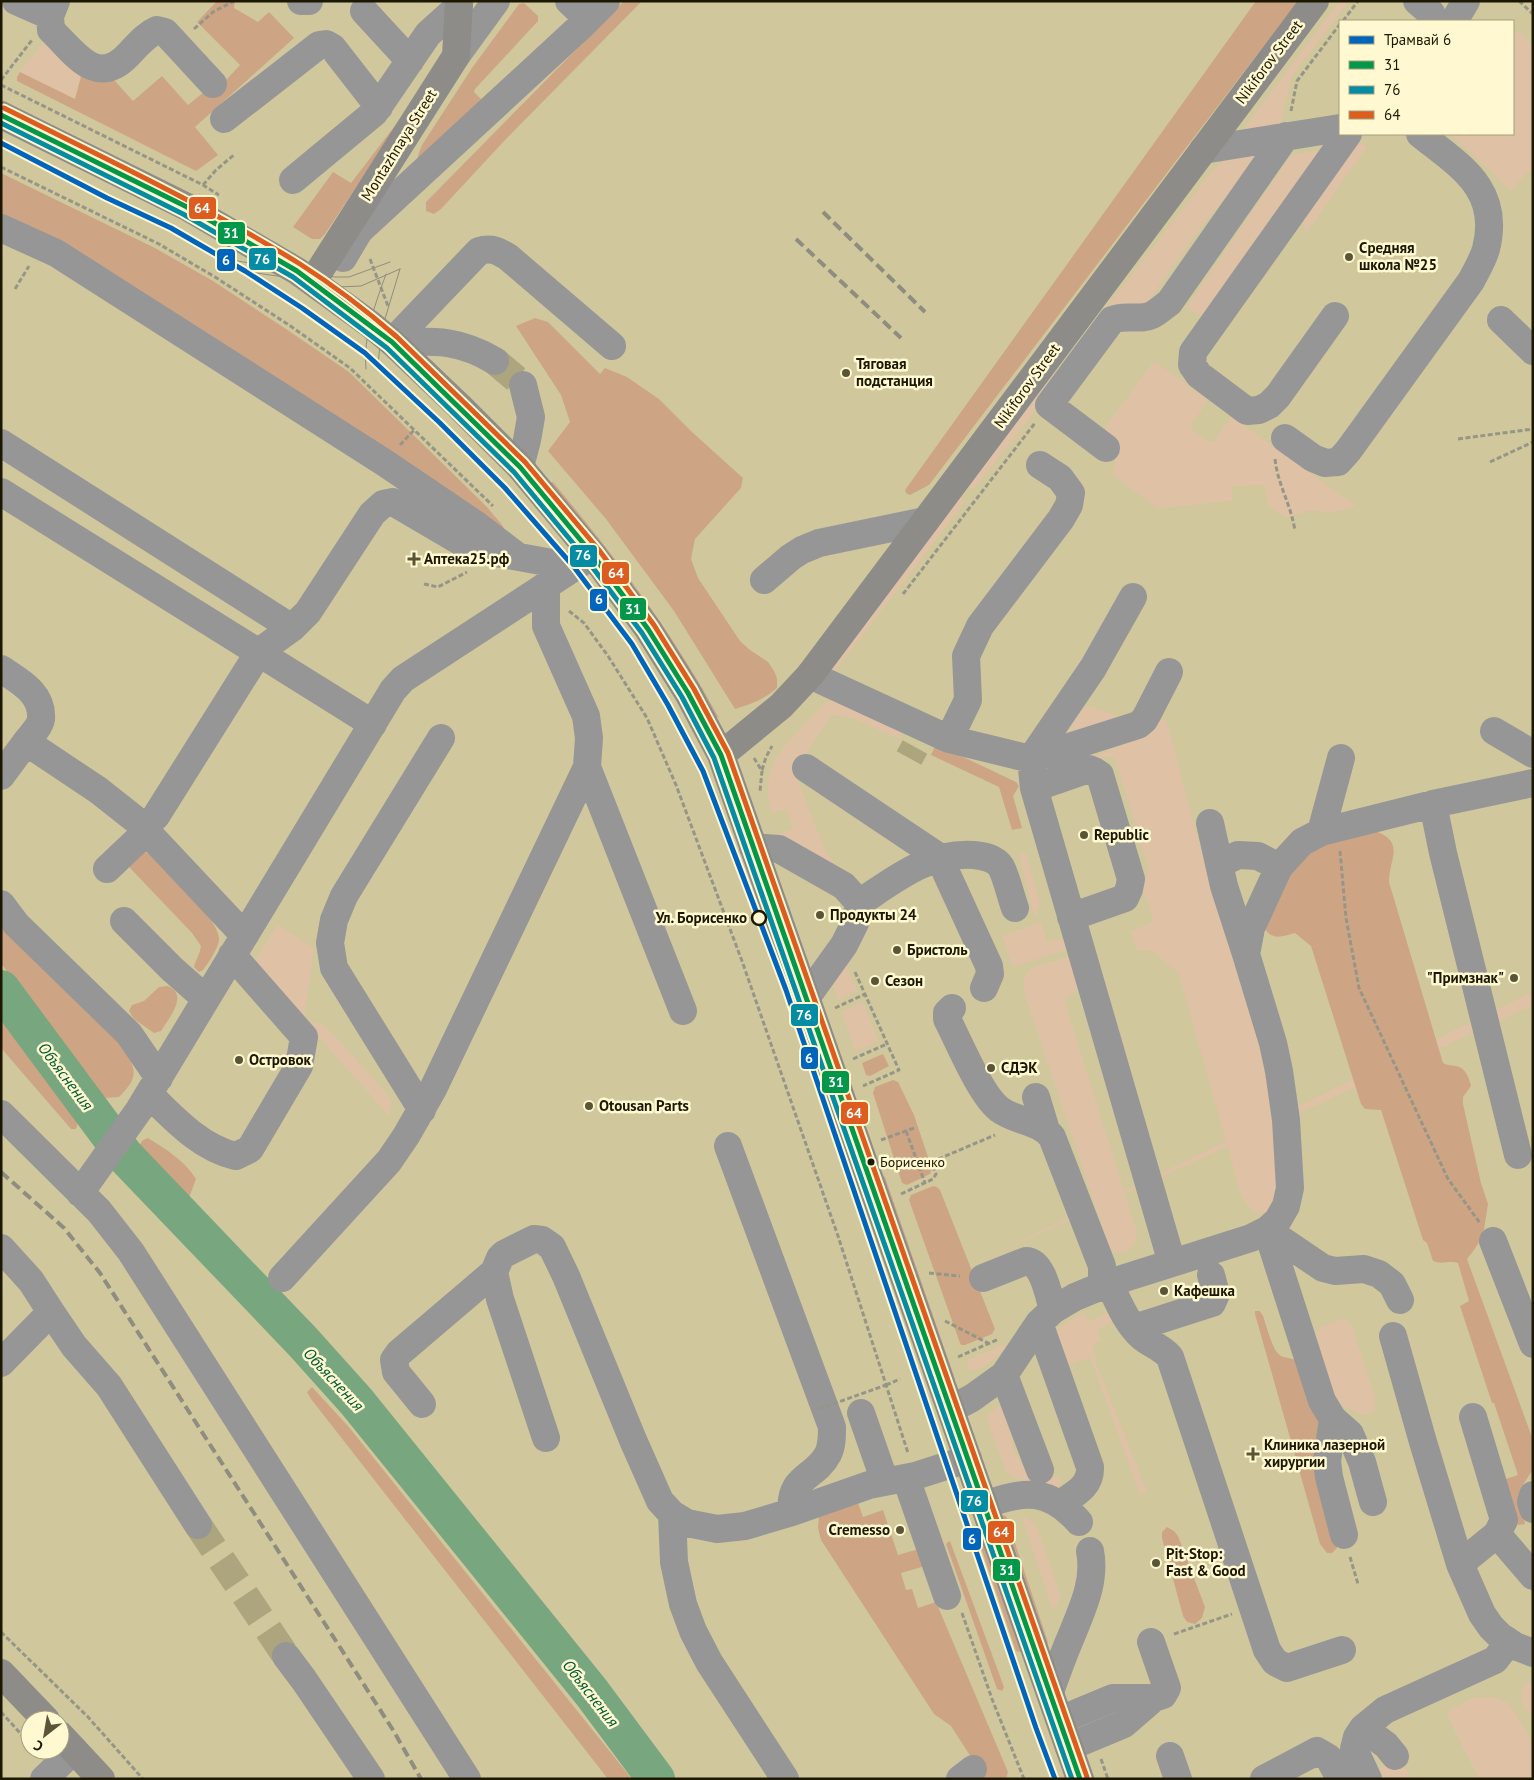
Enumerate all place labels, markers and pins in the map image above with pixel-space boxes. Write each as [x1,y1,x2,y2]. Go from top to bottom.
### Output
place label: Средняя школа №25 [1359,238,1437,274]
marker: Средняя школа №25 [1343,251,1355,263]
place label: Тяговая подстанция [856,354,933,390]
marker: Тяговая подстанция [840,367,852,379]
place label: Аптека25.рф [424,549,510,568]
marker: Аптека25.рф [408,553,420,565]
place label: Republic [1094,825,1150,844]
marker: Republic [1078,829,1090,841]
place label: Продукты 24 [830,905,917,924]
place label: Ул. Борисенко [655,908,747,927]
marker: Продукты 24 [814,909,826,921]
marker: Ул. Борисенко [751,910,767,926]
place label: Бристоль [907,940,968,959]
marker: Бристоль [891,944,903,956]
place label: "Примзнак" [1427,968,1504,987]
place label: Сезон [885,971,923,990]
marker: "Примзнак" [1508,972,1520,984]
marker: Сезон [869,975,881,987]
place label: Островок [249,1050,312,1069]
marker: Островок [233,1054,245,1066]
place label: СДЭК [1001,1058,1038,1077]
marker: СДЭК [985,1062,997,1074]
place label: Otousan Parts [599,1096,689,1115]
marker: Otousan Parts [583,1100,595,1112]
place label: Борисенко [880,1153,945,1171]
marker: Борисенко [866,1157,876,1167]
place label: Кафешка [1174,1281,1235,1300]
marker: Кафешка [1158,1285,1170,1297]
place label: Клиника лазерной хирургии [1264,1435,1385,1471]
marker: Клиника лазерной хирургии [1246,1447,1260,1461]
place label: Cremesso [828,1520,890,1539]
marker: Cremesso [894,1524,906,1536]
place label: Pit-Stop: Fast & Good [1166,1544,1246,1580]
marker: Pit-Stop: Fast & Good [1150,1557,1162,1569]

